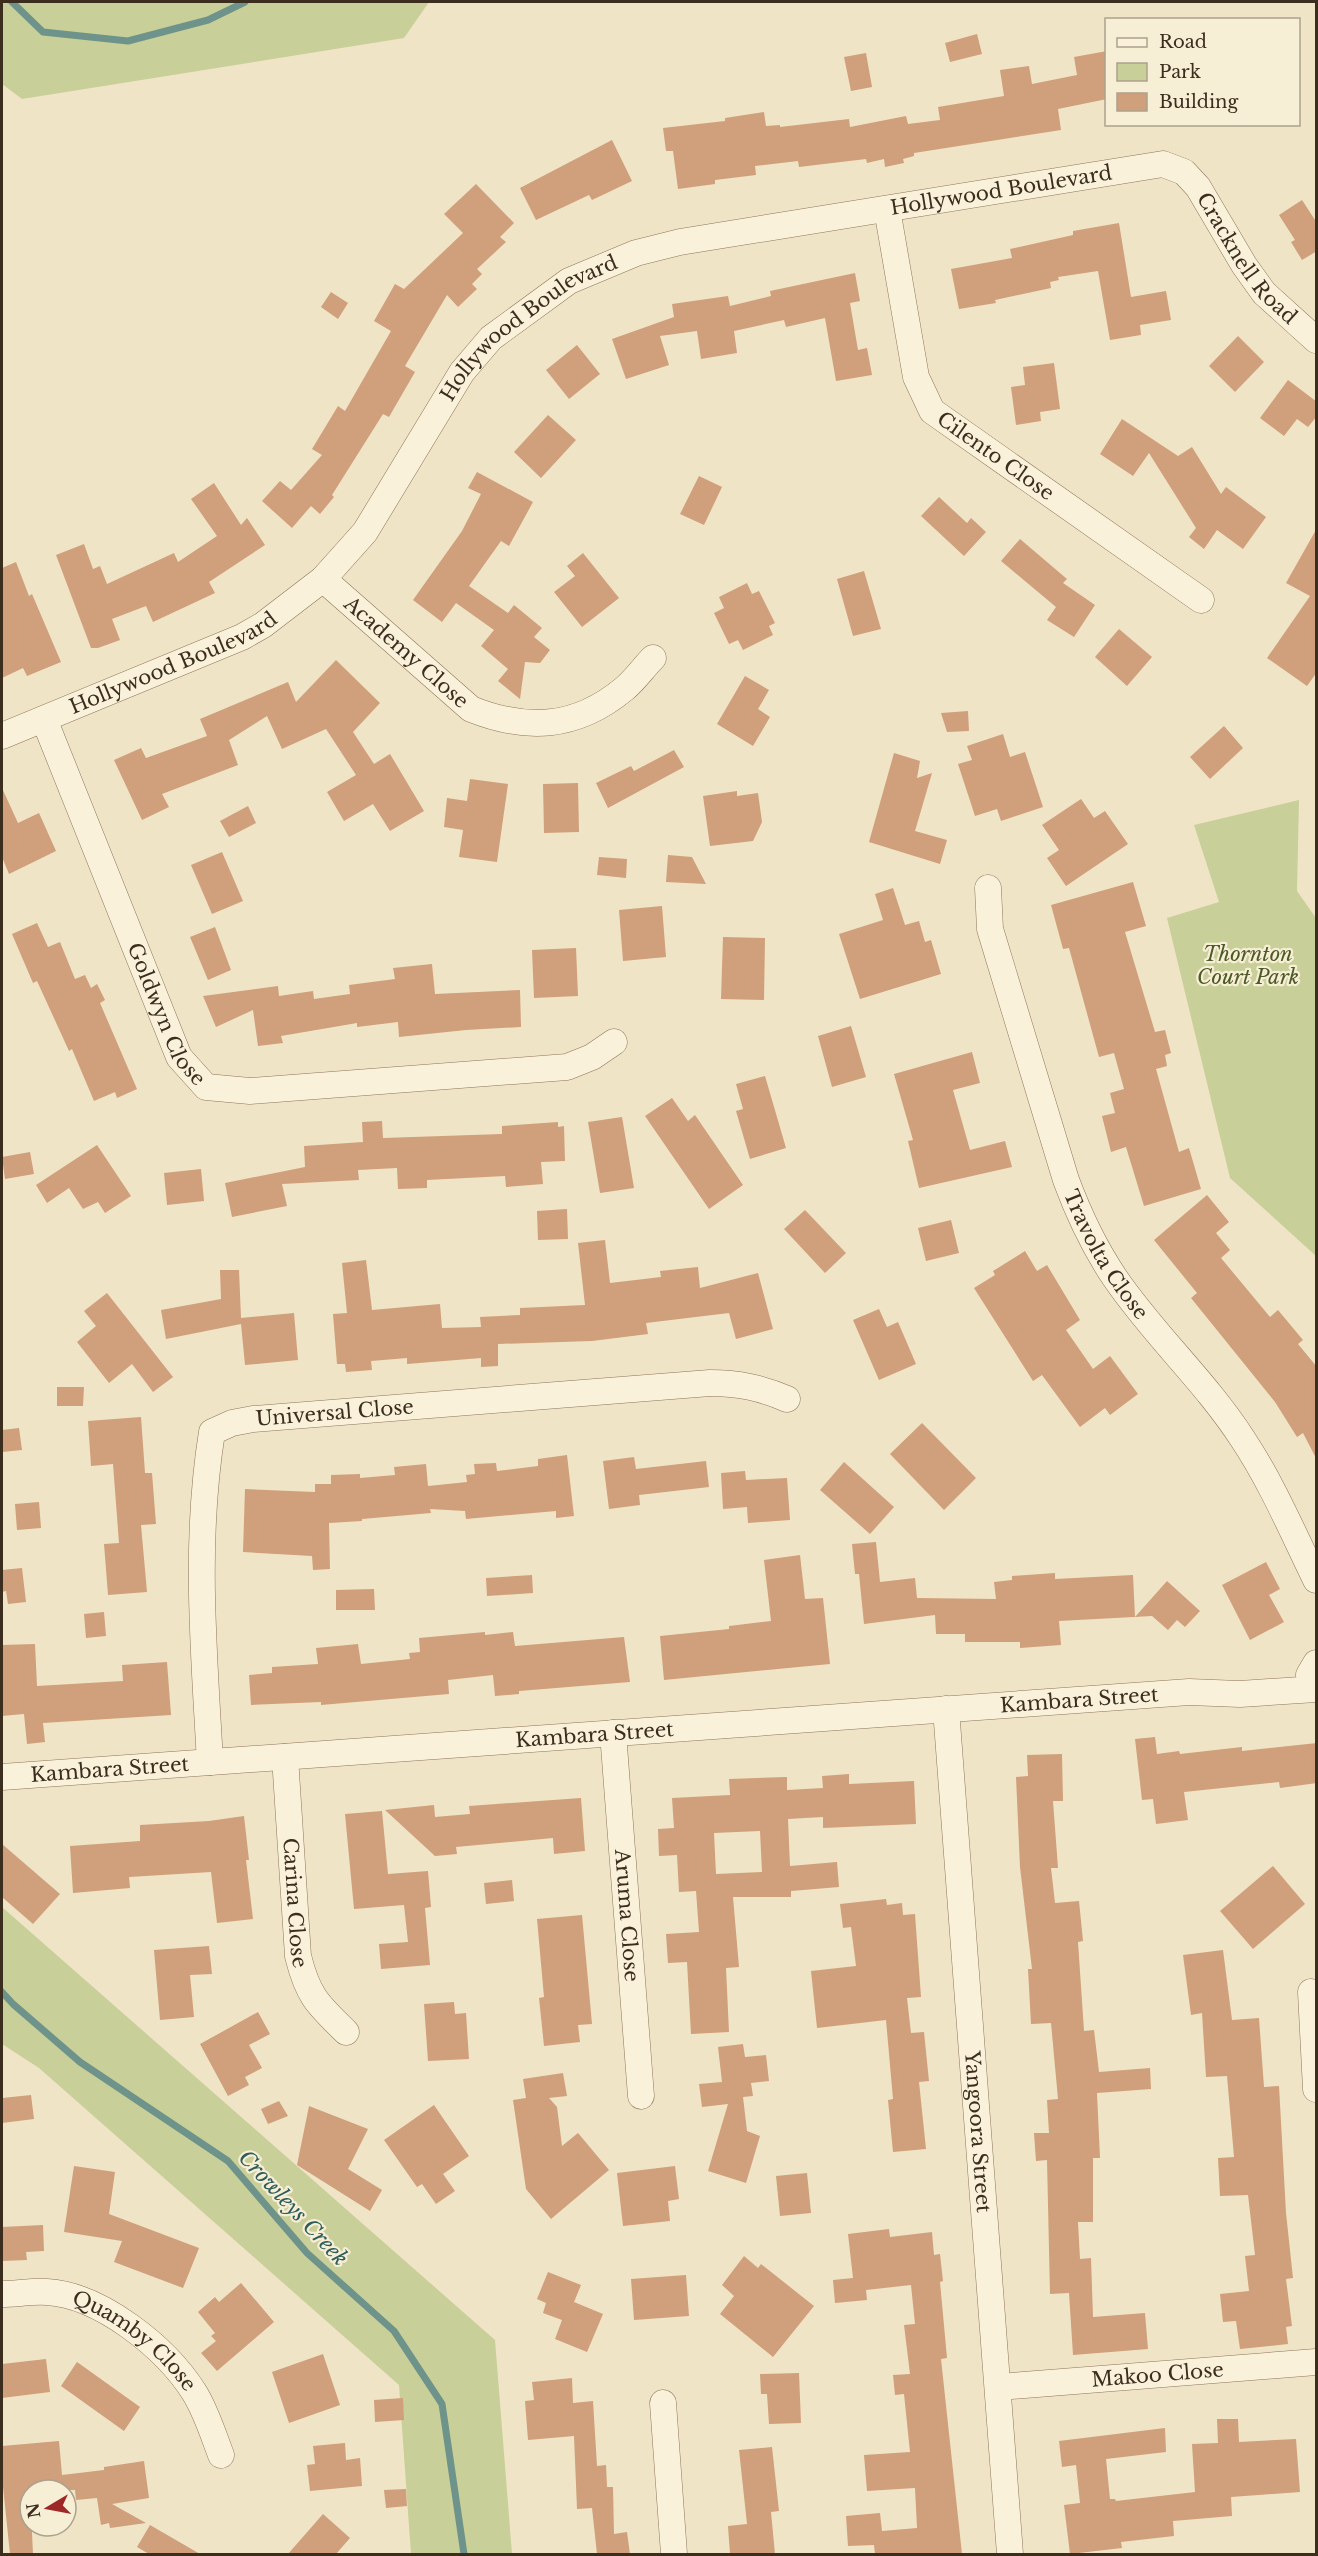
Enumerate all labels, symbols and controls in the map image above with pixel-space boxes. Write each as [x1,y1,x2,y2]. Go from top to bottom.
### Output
legend [1105,18,1300,126]
text: Road [1159,31,1207,53]
text: Park [1159,61,1201,83]
text: Building [1159,91,1238,113]
street label: Hollywood Boulevard [888,160,1114,220]
street label: Cracknell Road [1192,188,1302,329]
street label: Hollywood Boulevard [435,250,621,405]
street label: Cilento Close [933,407,1059,505]
street label: Academy Close [339,591,473,713]
street label: Hollywood Boulevard [66,607,282,719]
street label: Goldwyn Close [123,939,211,1090]
park label: Thornton Court Park [1197,942,1299,989]
street label: Travolta Close [1059,1186,1153,1324]
street label: Universal Close [255,1394,415,1431]
street label: Kambara Street [999,1682,1160,1717]
street label: Kambara Street [514,1717,675,1752]
street label: Kambara Street [30,1752,190,1787]
street label: Carina Close [278,1837,313,1971]
street label: Aruma Close [610,1847,644,1983]
street label: Yangoora Street [960,2049,996,2214]
water label: Crowleys Creek [233,2145,353,2271]
street label: Quamby Close [69,2286,201,2395]
street label: Makoo Close [1090,2357,1225,2392]
north arrow [18,2478,78,2538]
text: N [22,2501,44,2520]

